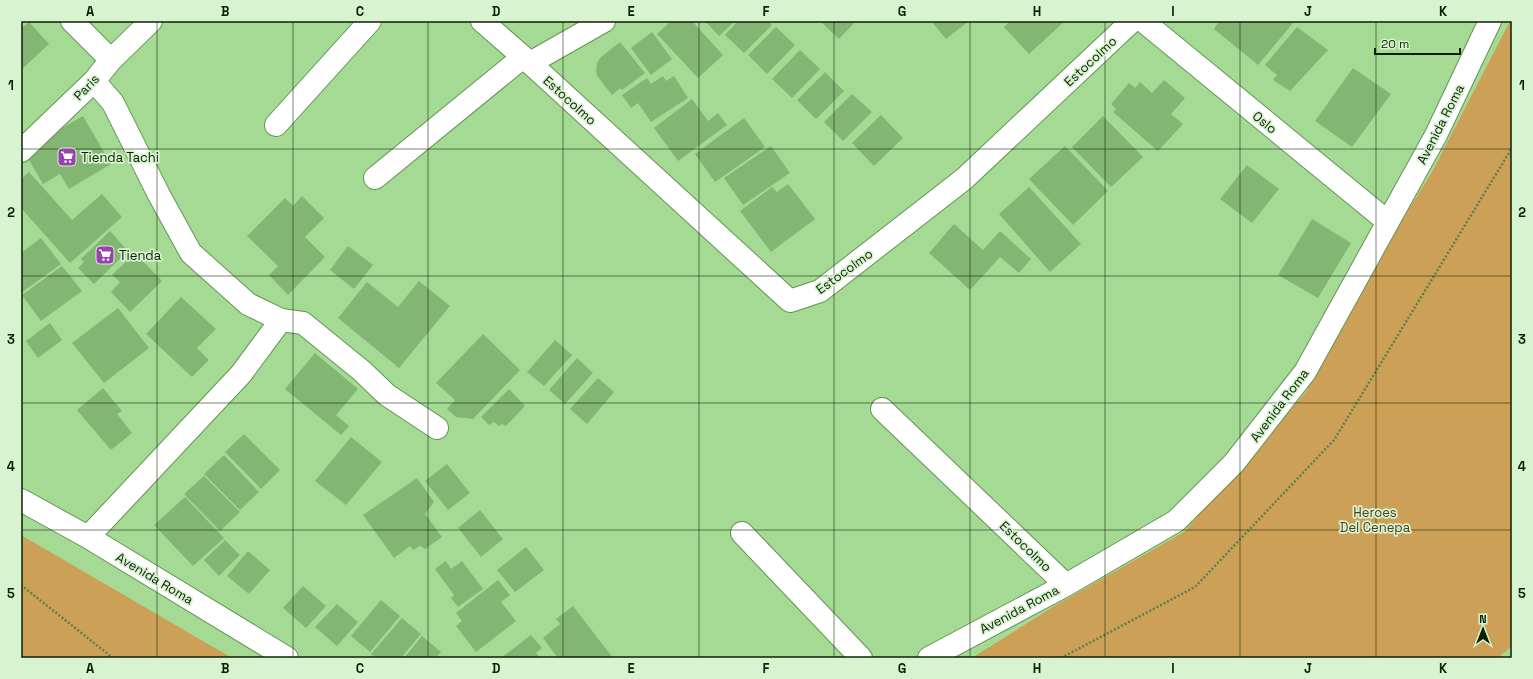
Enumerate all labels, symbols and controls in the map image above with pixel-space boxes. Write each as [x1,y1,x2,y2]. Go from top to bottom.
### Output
text: A [86,3,95,20]
text: B [221,3,230,20]
text: C [356,3,364,20]
text: D [492,3,501,20]
text: E [627,3,635,20]
text: F [763,3,770,20]
text: G [898,3,906,20]
text: H [1033,3,1041,20]
text: I [1171,3,1175,20]
text: J [1304,3,1312,20]
text: K [1439,3,1448,20]
scale bar [1375,30,1460,56]
street label: Estocolmo [1060,33,1120,90]
text: 20 m [1381,36,1409,52]
street label: Paris [70,71,103,104]
street label: Estocolmo [539,72,600,129]
text: 1 [8,77,14,94]
text: 1 [1519,77,1525,94]
street label: Avenida Roma [1413,81,1468,167]
street label: Oslo [1249,107,1280,137]
supermarket icon: Tienda Tachi [56,146,78,168]
place label: Tienda Tachi [81,149,159,166]
text: 2 [7,204,15,221]
text: 2 [1518,204,1526,221]
supermarket icon: Tienda [94,244,116,266]
street label: Estocolmo [813,245,876,298]
place label: Tienda [119,247,162,264]
text: 3 [7,331,15,348]
text: 3 [1518,331,1526,348]
street label: Avenida Roma [1246,365,1313,445]
text: 4 [7,458,15,475]
text: 4 [1518,458,1526,475]
park label: Heroes Del Cenepa [1340,504,1411,536]
street label: Estocolmo [996,517,1055,575]
street label: Avenida Roma [113,549,197,609]
street label: Avenida Roma [977,581,1062,638]
text: 5 [7,585,15,602]
text: 5 [1518,585,1526,602]
north arrow [1463,609,1503,649]
text: N [1479,612,1487,626]
text: A [86,660,95,677]
text: B [221,660,230,677]
text: C [356,660,364,677]
text: D [492,660,501,677]
text: E [627,660,635,677]
text: F [763,660,770,677]
text: G [898,660,906,677]
text: H [1033,660,1041,677]
text: I [1171,660,1175,677]
text: J [1304,660,1312,677]
text: K [1439,660,1448,677]

